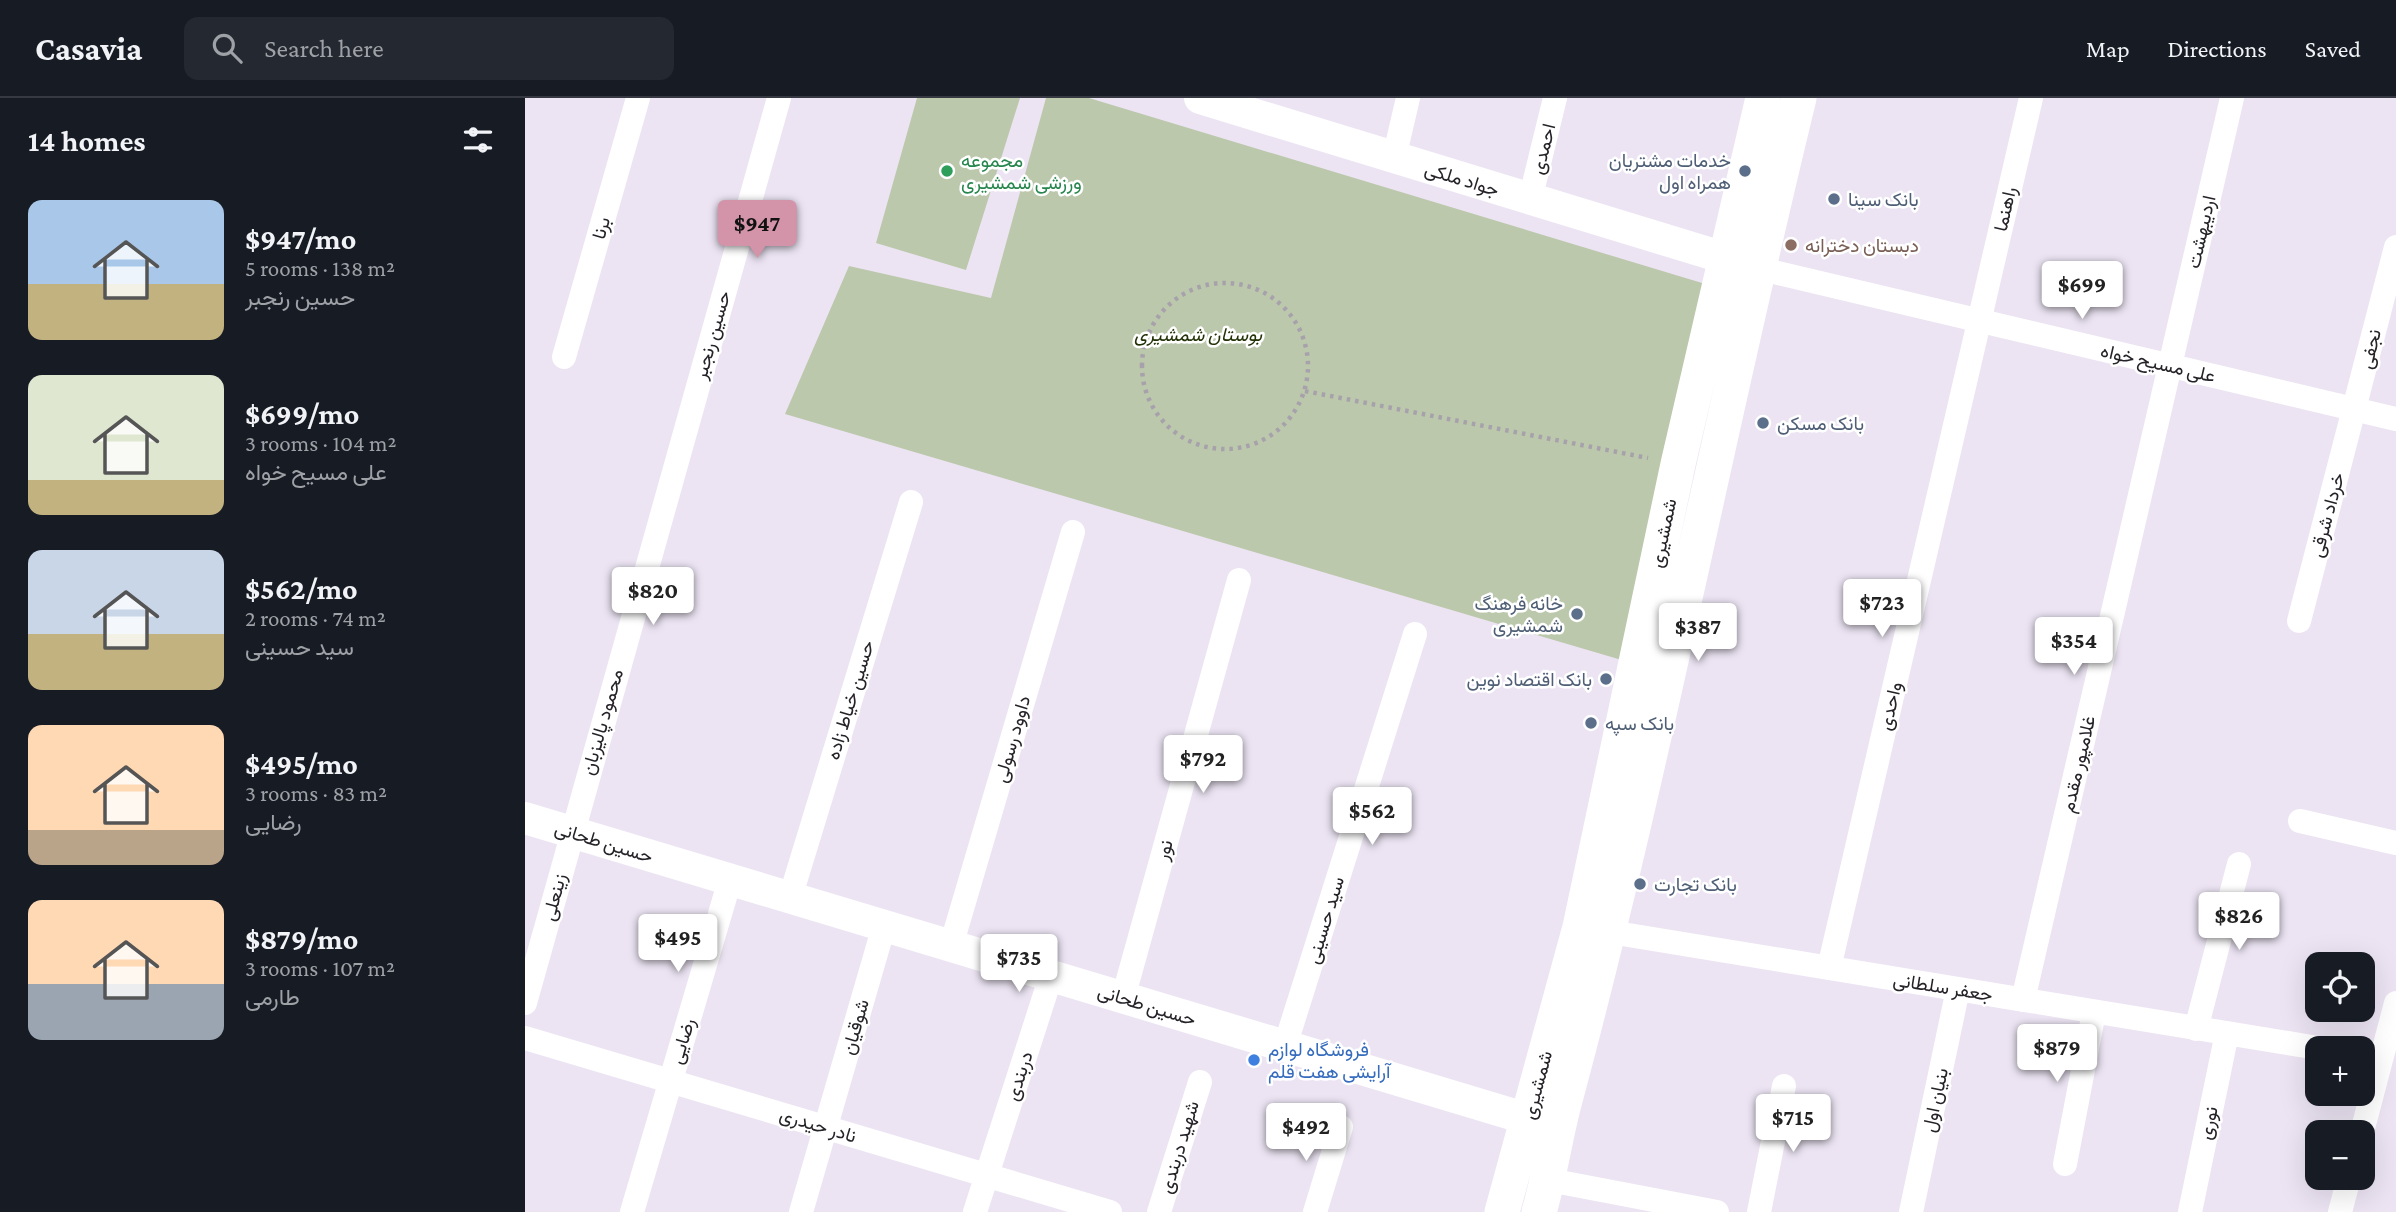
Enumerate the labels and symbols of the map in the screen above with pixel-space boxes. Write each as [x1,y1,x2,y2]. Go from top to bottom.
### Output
street label: احمدی [1527,121,1560,177]
place label: مجموعه ورزشی شمشیری [961,150,1082,194]
place label: خدمات مشتریان همراه اول [1609,150,1731,194]
street label: جواد ملکی [1422,158,1502,201]
marker: مجموعه ورزشی شمشیری [939,163,955,179]
marker: خدمات مشتریان همراه اول [1737,163,1753,179]
street label: راهنما [1990,185,2021,234]
place label: بانک سینا [1848,189,1919,211]
marker: بانک سینا [1826,191,1842,207]
street label: اردیبهشت [2182,193,2221,271]
pin: $947 [716,200,798,260]
street label: برنا [588,215,615,242]
place label: دبستان دخترانه [1805,235,1919,257]
marker: دبستان دخترانه [1783,237,1799,253]
pin: $699 [2041,262,2123,321]
street label: حسین رنجبر [689,288,736,383]
park label: بوستان شمشیری [1134,324,1263,346]
street label: نجفی [2355,327,2386,371]
street label: علی مسیح خواه [2098,340,2217,389]
place label: بانک مسکن [1777,413,1864,435]
marker: بانک مسکن [1755,415,1771,431]
street label: خرداد شرقی [2306,470,2349,560]
street label: شمشیری [1645,496,1682,570]
pin: $820 [612,568,694,627]
pin: $723 [1841,580,1923,639]
place label: خانه فرهنگ شمشیری [1474,593,1563,637]
pin: $387 [1657,603,1739,663]
marker: خانه فرهنگ شمشیری [1569,606,1585,622]
pin: $354 [2033,618,2115,677]
street label: حسین خیاط زاده [822,638,879,762]
street label: محمود پالیزبان [577,667,630,778]
place label: بانک اقتصاد نوین [1467,669,1592,691]
marker: بانک اقتصاد نوین [1598,671,1614,687]
street label: واحدی [1874,680,1907,733]
street label: داوود رسولی [990,693,1035,785]
place label: بانک سپه [1605,713,1674,737]
street label: غلامپور مقدم [2057,713,2102,815]
marker: بانک سپه [1583,715,1599,731]
pin: $792 [1162,736,1244,795]
pin: $562 [1331,788,1413,847]
street label: حسین طحانی [552,817,656,868]
street label: نور [1151,837,1178,864]
street label: زینعلی [538,871,571,923]
street label: سید حسینی [1302,874,1349,966]
place label: بانک تجارت [1654,874,1737,896]
marker: بانک تجارت [1632,876,1648,892]
pin: $826 [2198,892,2280,952]
pin: $495 [637,914,719,974]
pin: $735 [978,934,1060,994]
street label: جعفر سلطانی [1892,969,1994,1006]
street label: حسین طحانی [1095,980,1199,1031]
street label: شوقیان [837,997,874,1057]
street label: رضایی [665,1016,700,1067]
pin: $879 [2016,1024,2098,1084]
place label: فروشگاه لوازم آرایشی هفت قلم [1268,1039,1392,1084]
street label: شمشیری [1518,1048,1557,1122]
street label: دربندی [1001,1049,1038,1104]
marker: فروشگاه لوازم آرایشی هفت قلم [1246,1052,1262,1068]
street label: بنیان اول [1918,1066,1953,1134]
pin: $715 [1752,1094,1834,1154]
street label: شهید دربندی [1155,1098,1204,1196]
street label: نادر حیدری [777,1103,859,1148]
pin: $492 [1265,1104,1347,1163]
street label: نوری [2194,1104,2223,1142]

